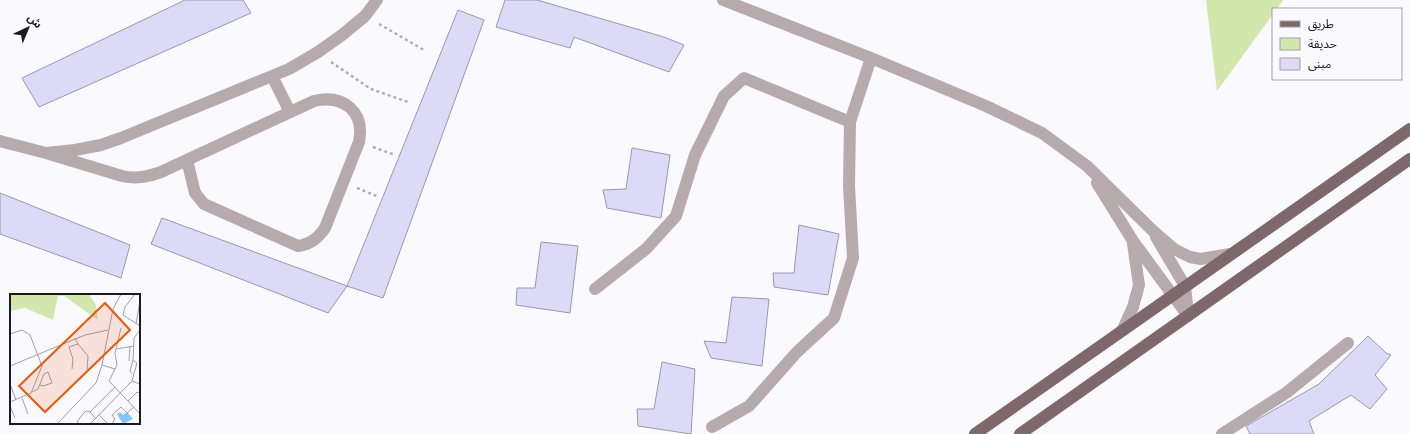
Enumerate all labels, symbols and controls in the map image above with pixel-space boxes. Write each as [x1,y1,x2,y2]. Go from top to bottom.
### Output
north arrow [8,8,48,48]
legend [1272,8,1402,80]
text: ش [25,11,45,31]
text: طريق [1308,17,1334,32]
text: حديقة [1308,37,1337,51]
text: مبنى [1308,57,1331,71]
inset map [10,294,140,424]

